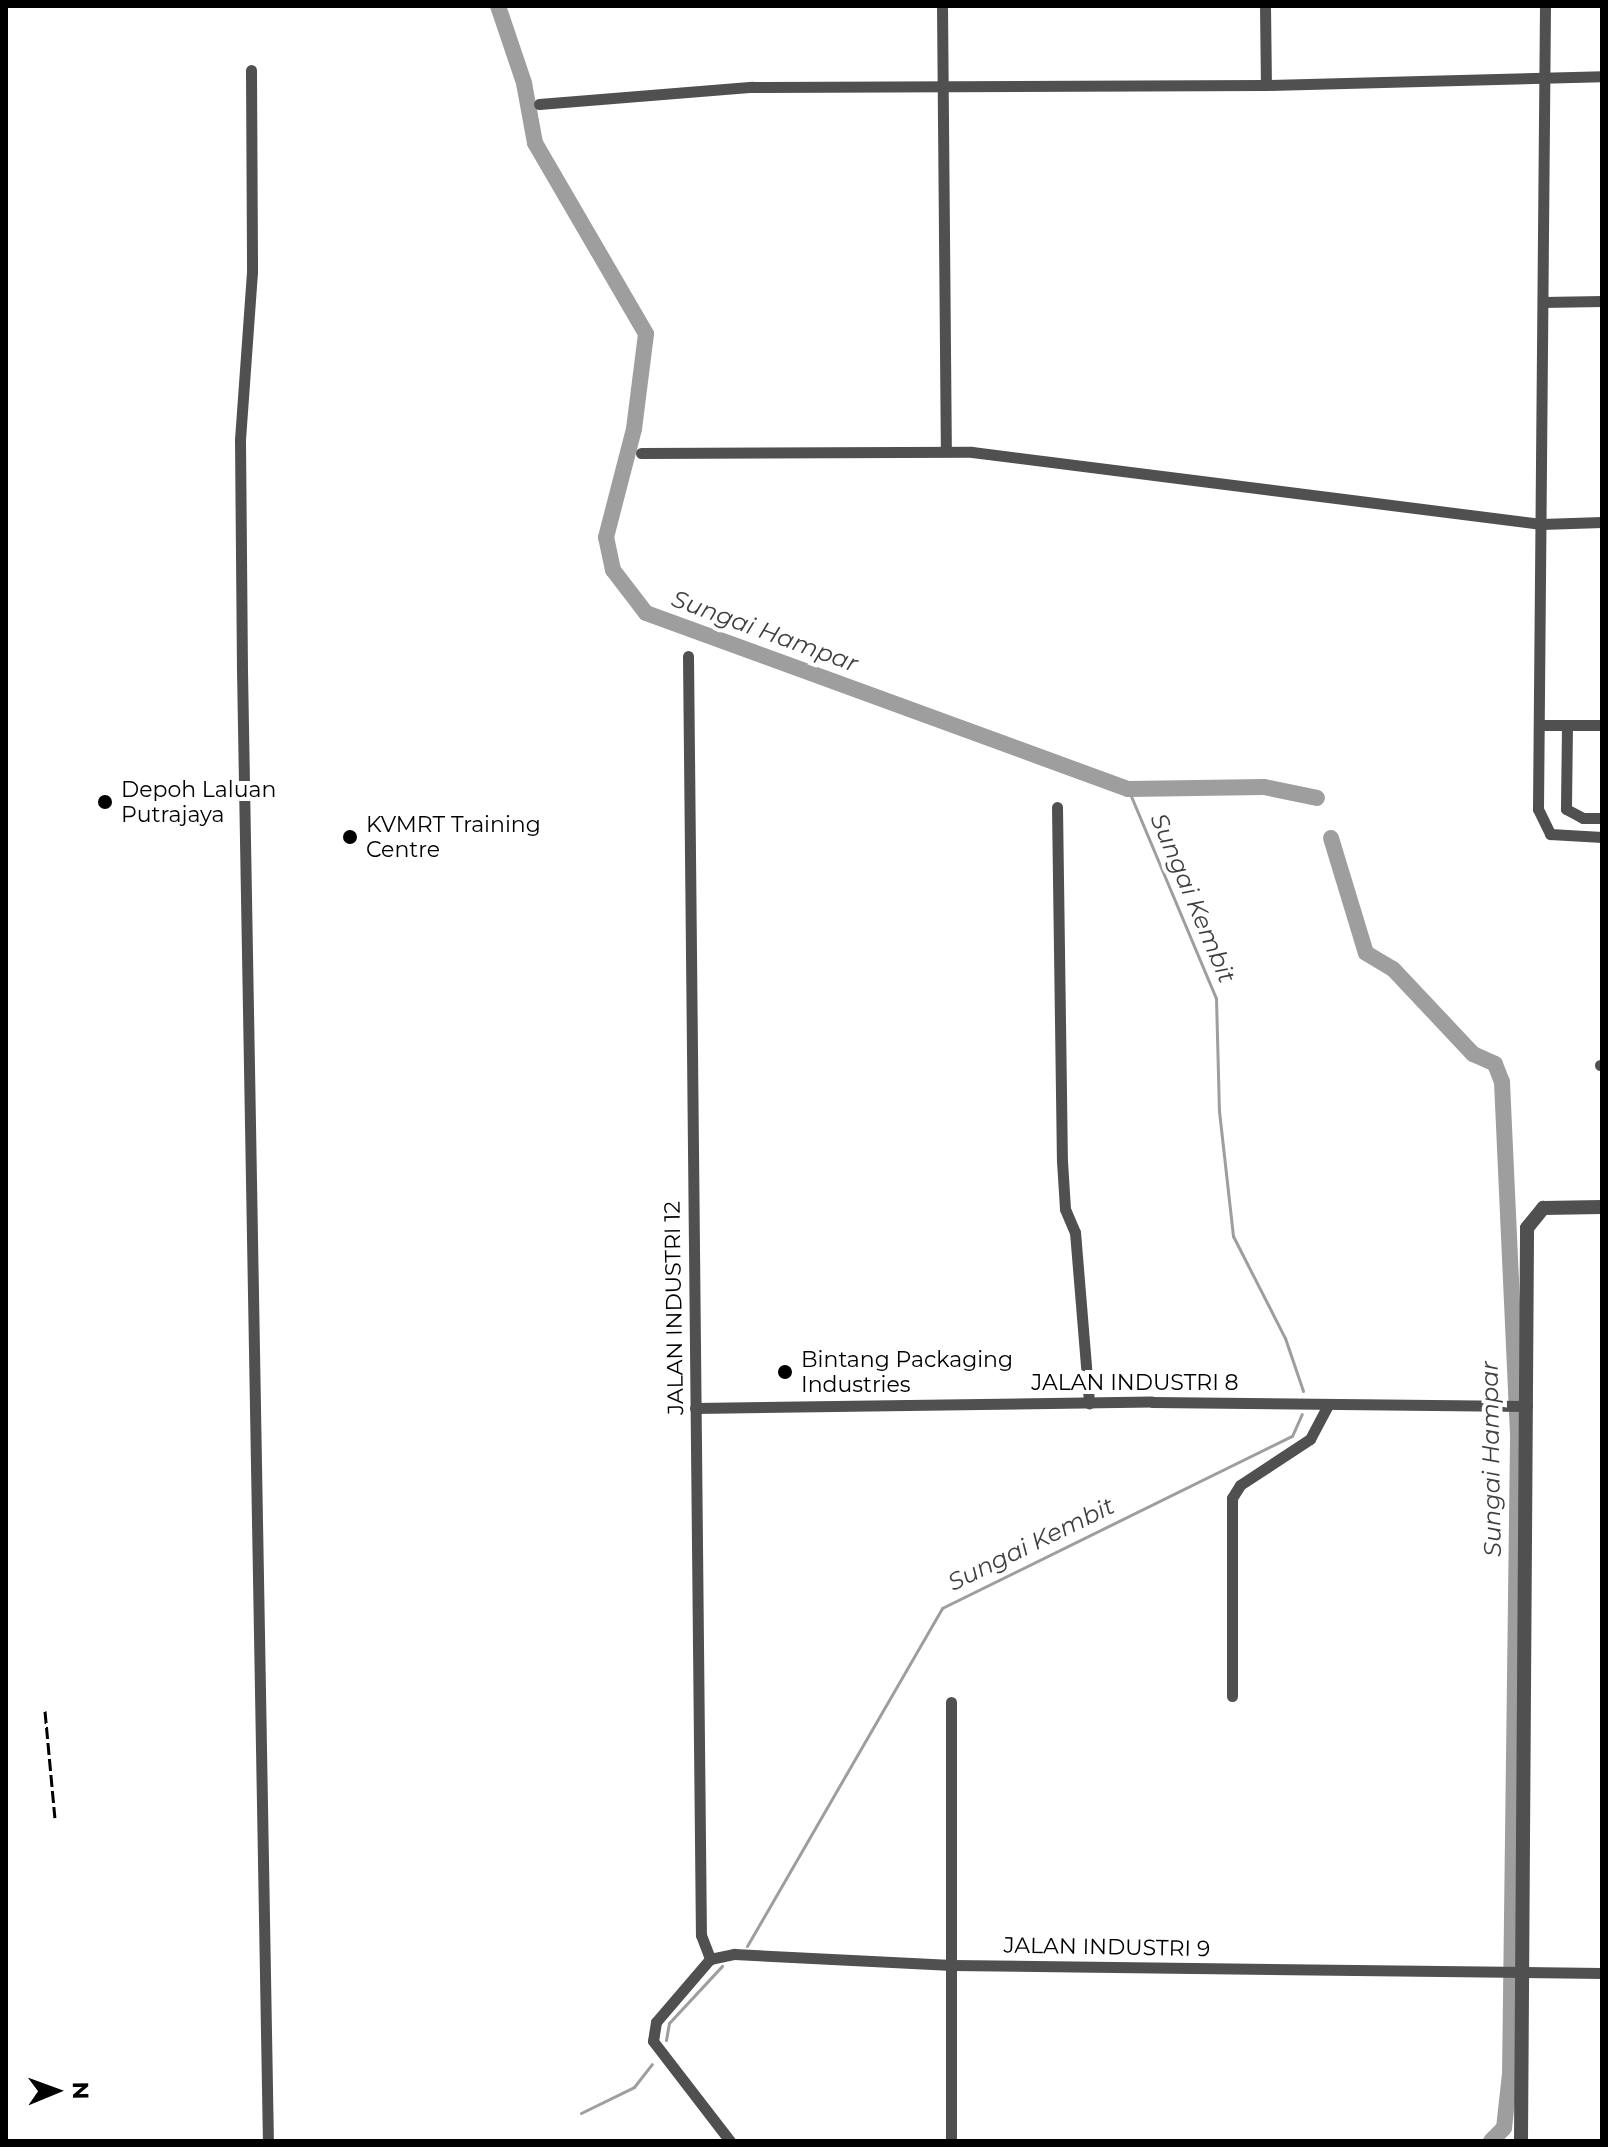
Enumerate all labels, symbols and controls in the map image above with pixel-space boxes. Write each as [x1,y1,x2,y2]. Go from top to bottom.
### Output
water label: Sungai Hampar [668,584,862,678]
place label: Depoh Laluan Putrajaya [121,776,276,828]
marker: Depoh Laluan Putrajaya [96,793,114,811]
water label: Sungai Kembit [1144,809,1242,987]
place label: KVMRT Training Centre [366,811,541,862]
marker: KVMRT Training Centre [341,828,359,846]
street label: JALAN INDUSTRI 12 [659,1201,689,1415]
place label: Bintang Packaging Industries [801,1346,1013,1398]
water label: Sungai Hampar [1475,1361,1507,1557]
marker: Bintang Packaging Industries [776,1363,794,1381]
street label: JALAN INDUSTRI 8 [1031,1370,1239,1396]
water label: Sungai Kembit [943,1491,1119,1597]
street label: JALAN INDUSTRI 9 [1003,1932,1211,1962]
north arrow [16,2051,96,2131]
text: N [67,2081,94,2100]

